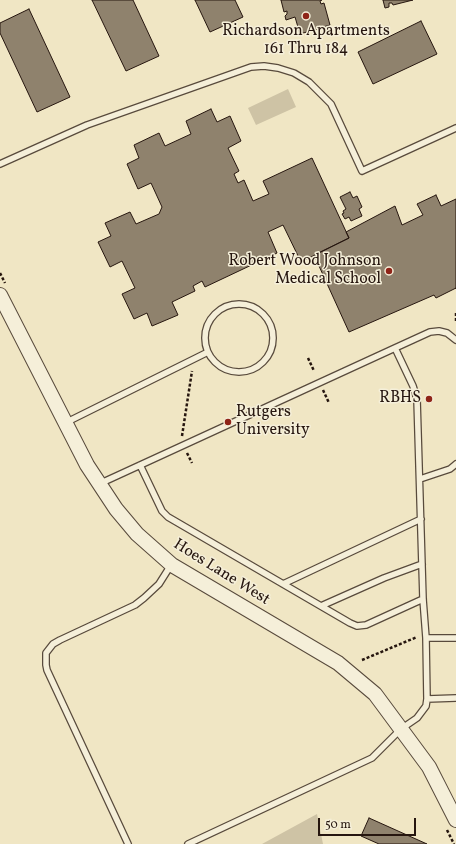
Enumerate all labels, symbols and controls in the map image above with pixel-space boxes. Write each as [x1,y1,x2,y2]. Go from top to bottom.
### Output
marker: Richardson Apartments 161 Thru 184 [301,11,311,21]
place label: Richardson Apartments 161 Thru 184 [222,22,390,60]
place label: Robert Wood Johnson Medical School [229,252,381,290]
marker: Robert Wood Johnson Medical School [384,266,394,276]
place label: RBHS [379,389,421,409]
marker: RBHS [424,394,434,404]
place label: Rutgers University [236,403,310,441]
marker: Rutgers University [223,417,233,427]
street label: Hoes Lane West [169,536,273,610]
scale bar [320,810,418,836]
text: 50 m [325,817,351,833]

